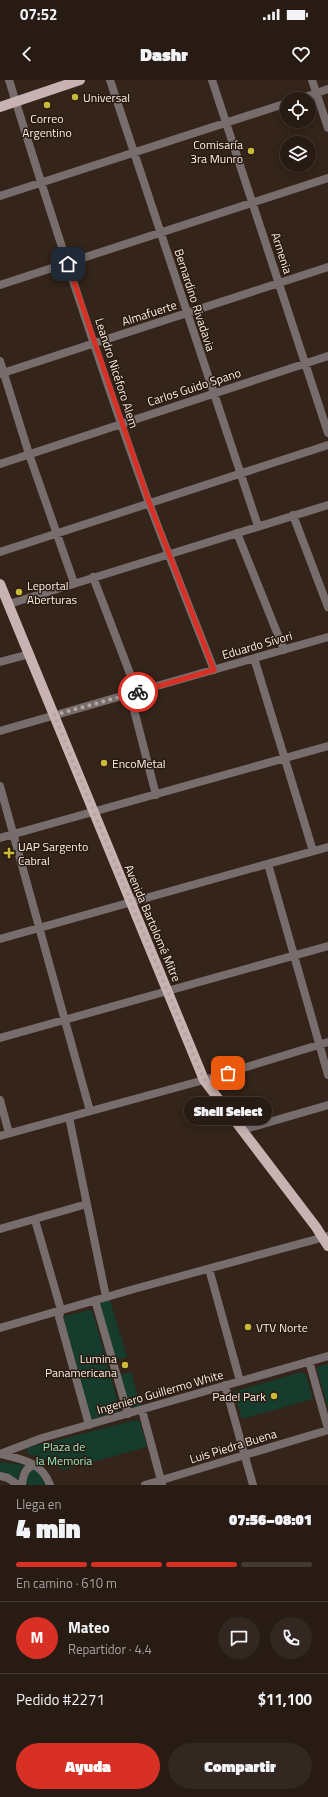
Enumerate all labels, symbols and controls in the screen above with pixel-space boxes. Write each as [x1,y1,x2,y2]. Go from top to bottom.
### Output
text: 07:52 [20,3,57,26]
text: Dashr [140,41,188,68]
icon: back [16,43,38,65]
icon: heart [290,43,312,65]
place label: Universal [83,88,130,107]
marker: Universal [70,92,80,102]
map controls [280,92,316,172]
button: locate [280,92,316,128]
marker: Correo Argentino [42,100,52,110]
place label: Correo Argentino [22,109,72,142]
place label: Comisaría 3ra Munro [190,135,243,168]
button: layers [280,136,316,172]
marker: Comisaría 3ra Munro [246,146,256,156]
street label: Armenia [266,230,298,276]
street label: Bernardino Rivadavia [169,246,221,354]
pin [51,247,85,281]
icon: home [57,253,79,275]
street label: Almafuerte [119,295,179,331]
street label: Leandro Nicéforo Alem [90,315,144,431]
street label: Carlos Guido Spano [145,363,243,411]
place label: Leportal Aberturas [27,576,77,609]
marker: Leportal Aberturas [14,587,24,597]
street label: Eduardo Sívori [220,626,294,664]
courier [118,672,158,712]
icon: bike [127,681,149,703]
place label: EncoMetal [112,754,166,773]
marker: EncoMetal [99,758,109,768]
place label: UAP Sargento Cabral [18,837,88,870]
marker: UAP Sargento Cabral [3,847,15,859]
street label: Avenida Bartolomé Mitre [120,861,186,985]
pin [211,1056,245,1090]
icon: bag [217,1062,239,1084]
callout: Shell Select [184,1097,272,1125]
text: Shell Select [194,1101,262,1121]
place label: VTV Norte [256,1318,308,1337]
marker: VTV Norte [243,1322,253,1332]
place label: Lumina Panamericana [45,1349,117,1382]
marker: Lumina Panamericana [120,1360,130,1370]
street label: Ingeniero Guillermo White [94,1365,226,1419]
place label: Padel Park [212,1387,266,1406]
marker: Padel Park [269,1391,279,1401]
street label: Luis Piedra Buena [187,1424,279,1468]
park label: Plaza de la Memoria [36,1437,92,1470]
text: Llega en [16,1494,61,1514]
text: 07:56–08:01 [229,1508,312,1531]
text: 4 min [16,1509,81,1548]
text: En camino · 610 m [16,1573,117,1593]
text: Mateo [68,1616,110,1639]
button: chat [218,1617,260,1659]
button: phone [270,1617,312,1659]
text: M [31,1626,43,1649]
text: Repartidor · 4.4 [68,1639,152,1659]
text: Pedido #2271 [16,1688,105,1711]
text: $11,100 [258,1688,312,1711]
button: Ayuda [16,1743,160,1789]
button: Compartir [168,1743,312,1789]

